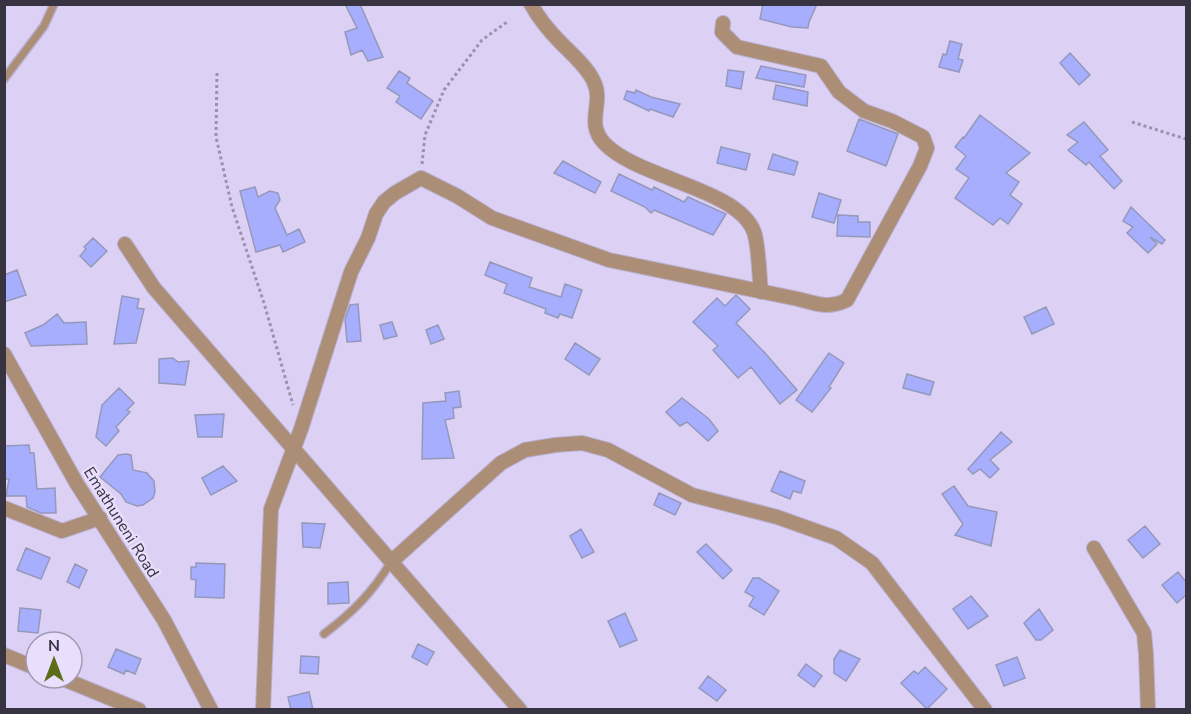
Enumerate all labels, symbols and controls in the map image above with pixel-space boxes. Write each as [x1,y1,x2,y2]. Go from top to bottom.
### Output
street label: Emathuneni Road [78,463,164,582]
north arrow [24,630,84,690]
text: N [48,635,60,657]

